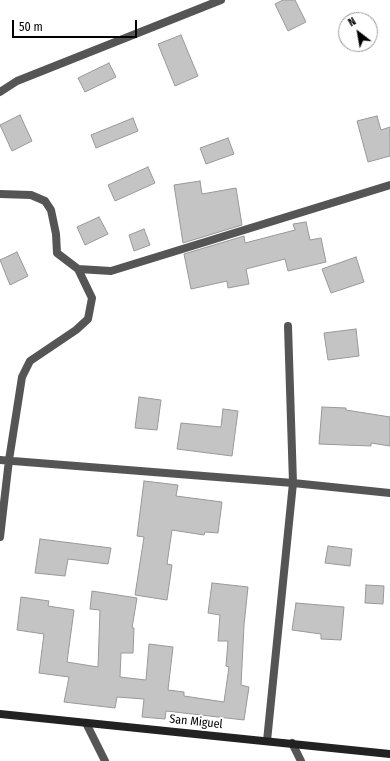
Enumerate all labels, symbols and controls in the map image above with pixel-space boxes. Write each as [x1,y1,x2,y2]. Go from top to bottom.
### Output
scale bar [14,12,139,38]
north arrow [338,12,378,52]
text: N [346,15,358,29]
text: 50 m [19,20,43,34]
street label: San Miguel [169,712,223,732]

